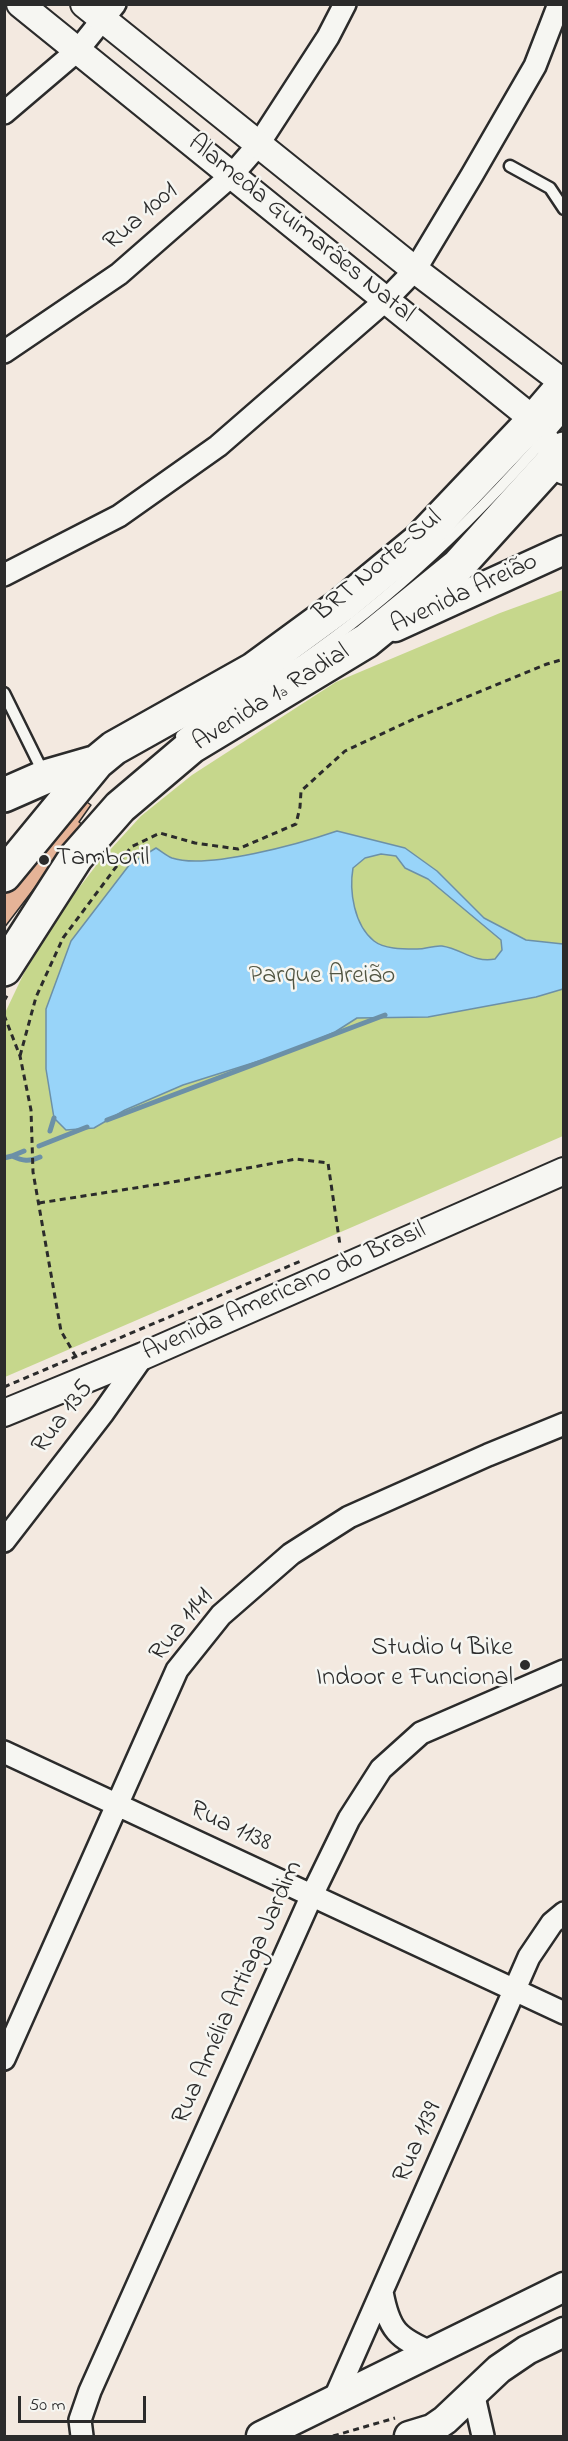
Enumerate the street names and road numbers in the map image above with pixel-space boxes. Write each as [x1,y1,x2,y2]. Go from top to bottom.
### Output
street label: Alameda Guimarães Natal [180,129,420,331]
street label: Rua 1001 [98,177,186,259]
street label: BRT Norte-Sul [308,504,450,630]
street label: Avenida Areião [387,547,543,643]
street label: Avenida 1ª Radial [188,638,356,760]
street label: Avenida Americano do Brasil [139,1216,431,1370]
street label: Rua 135 [26,1375,102,1461]
street label: Rua 1141 [144,1583,222,1669]
street label: Rua 1138 [184,1796,276,1860]
street label: Rua Amélia Artiaga Jardim [167,1856,311,2130]
street label: Rua 1139 [388,2098,450,2188]

